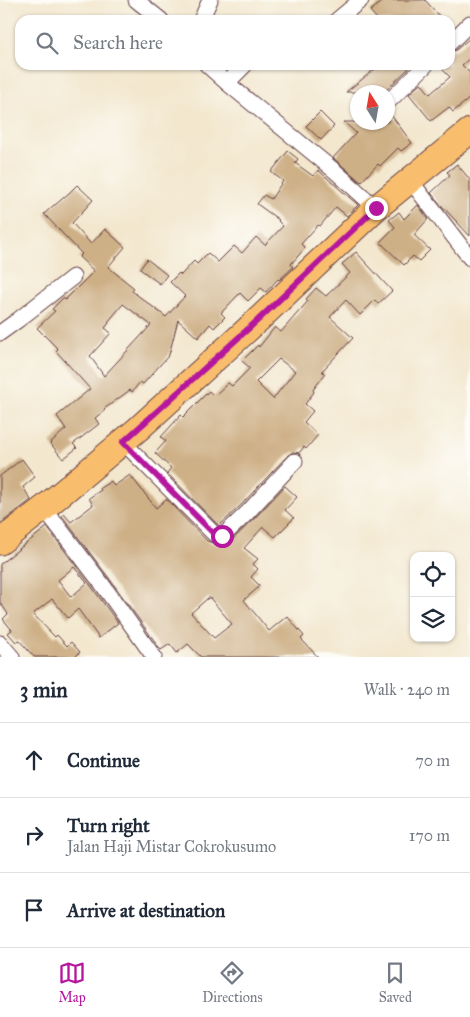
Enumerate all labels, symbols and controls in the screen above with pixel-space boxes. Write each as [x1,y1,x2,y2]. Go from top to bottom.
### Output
search box [15,15,455,70]
icon: search [33,29,61,57]
text: Search here [73,31,163,54]
north arrow [350,85,395,130]
route end [365,197,388,220]
route start [211,525,234,548]
map controls [410,552,455,642]
button: locate [410,552,455,597]
button: layers [410,597,455,642]
text: 3 min [20,677,68,703]
text: Walk · 240 m [364,680,450,699]
icon: ahead [20,746,48,774]
text: Continue [67,749,140,772]
text: 70 m [415,751,450,770]
text: Turn right [67,814,150,837]
icon: right [20,821,48,849]
text: 170 m [409,826,450,845]
text: Jalan Haji Mistar Cokrokusumo [67,837,276,856]
icon: arrive [20,896,48,924]
text: Arrive at destination [67,899,225,922]
tab: Map [58,959,86,1006]
tab: Directions [202,959,263,1006]
tab: Saved [379,959,412,1006]

